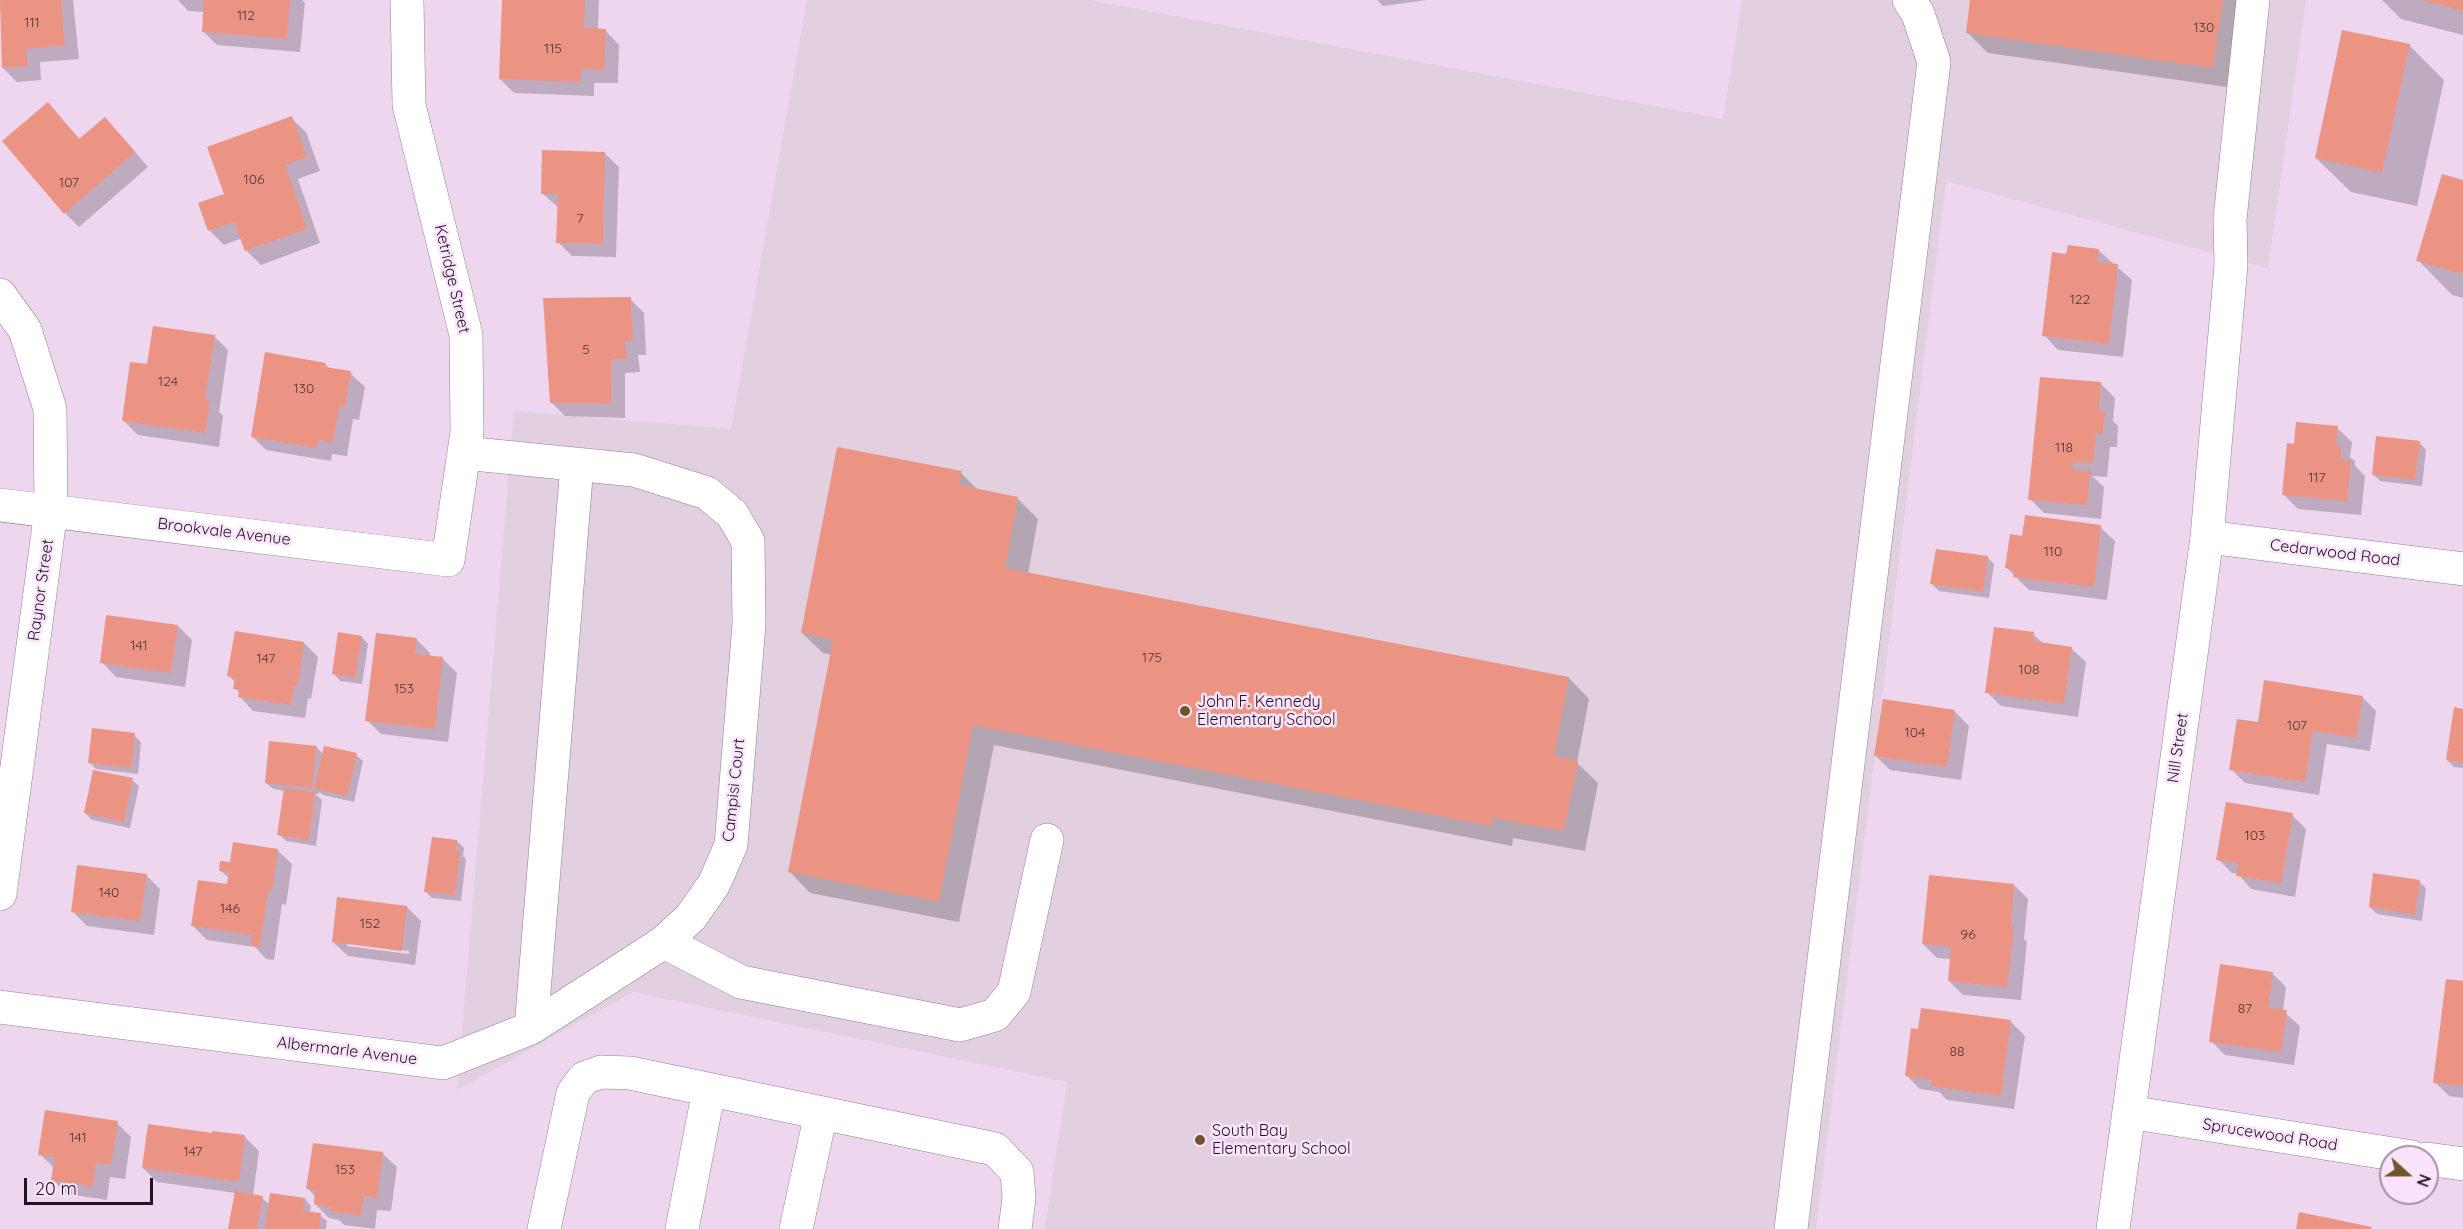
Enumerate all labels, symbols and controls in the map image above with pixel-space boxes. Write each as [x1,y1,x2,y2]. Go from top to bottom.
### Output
house number: 112 [237,8,255,24]
house number: 111 [24,15,40,31]
house number: 130 [2194,20,2214,36]
house number: 115 [544,41,562,57]
house number: 106 [243,172,265,188]
house number: 107 [59,175,79,191]
house number: 7 [576,211,584,227]
street label: Ketridge Street [430,223,474,335]
house number: 122 [2070,292,2090,308]
house number: 5 [582,342,590,358]
house number: 124 [158,374,178,390]
house number: 130 [294,381,314,397]
house number: 118 [2055,440,2073,456]
house number: 117 [2308,470,2326,486]
street label: Brookvale Avenue [156,514,292,550]
street label: Cedarwood Road [2269,535,2401,571]
street label: Raynor Street [24,538,58,642]
house number: 110 [2044,544,2062,560]
house number: 141 [130,638,148,654]
house number: 175 [1142,650,1162,666]
house number: 147 [256,651,276,667]
house number: 108 [2018,662,2040,678]
house number: 153 [394,681,414,697]
place label: John F. Kennedy Elementary School [1197,692,1336,730]
marker: John F. Kennedy Elementary School [1178,704,1192,718]
street label: Nill Street [2164,712,2192,784]
house number: 107 [2287,718,2307,734]
house number: 104 [1905,725,1925,741]
street label: Campisi Court [719,737,749,843]
house number: 103 [2245,828,2265,844]
house number: 140 [99,885,119,901]
house number: 146 [220,901,240,917]
house number: 152 [360,916,380,932]
house number: 96 [1960,927,1976,943]
house number: 87 [2238,1001,2252,1017]
street label: Albermarle Avenue [276,1033,418,1069]
house number: 88 [1949,1044,1965,1060]
street label: Sprucewood Road [2201,1115,2339,1155]
place label: South Bay Elementary School [1212,1121,1351,1159]
house number: 141 [69,1130,87,1146]
marker: South Bay Elementary School [1193,1133,1207,1147]
house number: 147 [183,1144,203,1160]
north arrow [2379,1145,2439,1205]
house number: 153 [335,1162,355,1178]
scale bar [27,1166,156,1204]
text: N [2412,1172,2435,1190]
text: 20 m [35,1177,77,1200]

